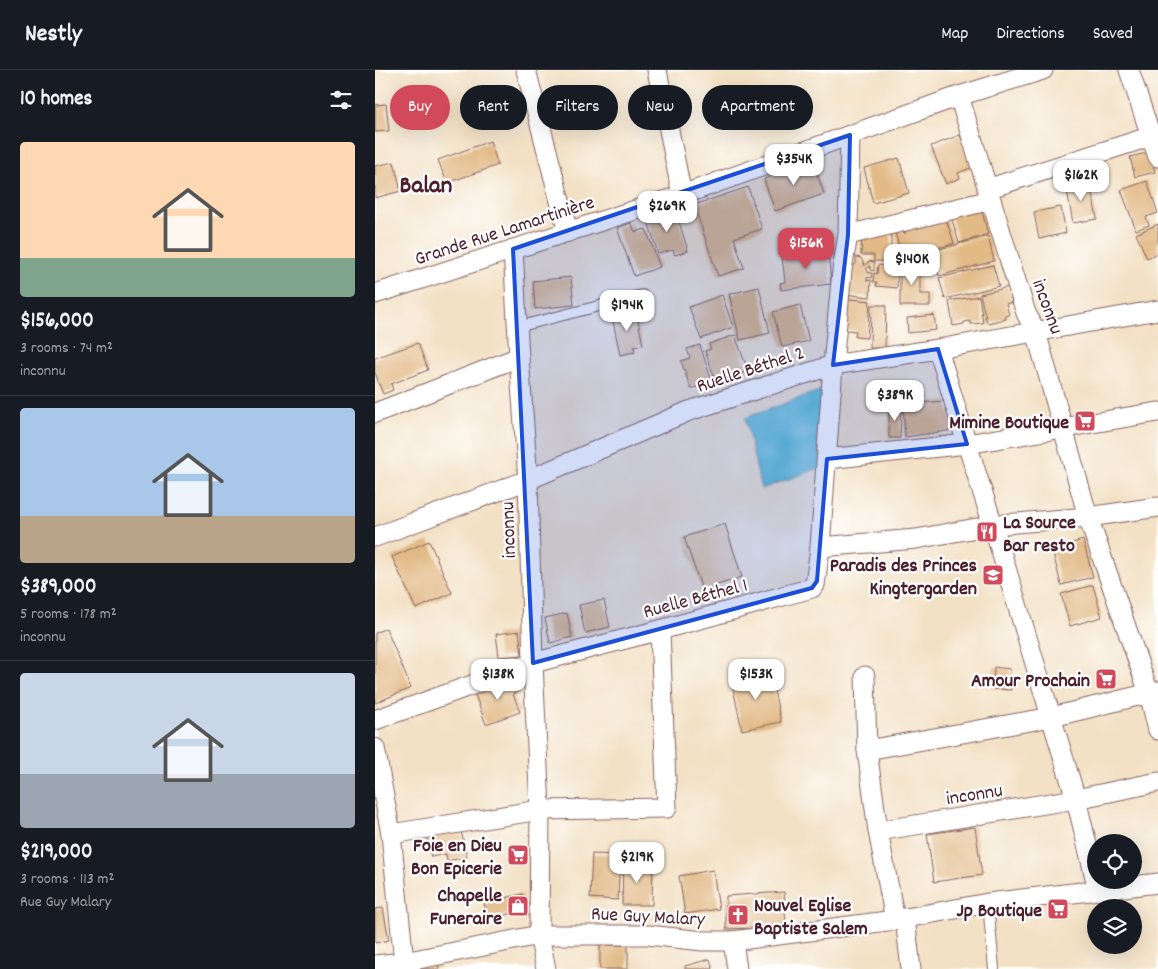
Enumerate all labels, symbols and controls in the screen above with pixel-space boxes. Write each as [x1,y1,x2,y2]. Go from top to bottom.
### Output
text: Nestly [25,18,82,52]
text: Map [941,22,968,47]
text: Directions [996,22,1065,47]
text: Saved [1093,22,1133,47]
text: 10 homes [20,85,92,115]
chip: Buy [390,85,450,130]
chip: Rent [460,85,527,130]
chip: Filters [537,85,618,130]
chip: New [628,85,692,130]
chip: Apartment [702,85,813,130]
icon: filters [327,86,355,114]
pin: $354K [759,144,829,186]
text: $354K [776,148,812,171]
pin: $162K [1046,160,1116,202]
text: $162K [1064,164,1098,187]
district label: Balan [400,169,452,205]
icon: home [143,175,233,265]
street label: Grande Rue Lamartinière [411,190,599,274]
pin: $269K [632,190,702,233]
text: $269K [648,195,686,218]
pin: $156K [771,228,841,270]
text: $156K [789,232,823,255]
pin: $140K [877,244,947,286]
text: $140K [895,248,929,271]
street label: inconnu [1023,275,1069,339]
pin: $194K [592,290,662,332]
text: $194K [611,294,643,317]
text: $156,000 [20,307,94,337]
text: 3 rooms · 74 m² [20,337,113,360]
street label: Ruelle Béthel 2 [694,340,808,401]
text: inconnu [20,360,66,383]
pin: $389K [860,380,930,422]
text: $389K [877,384,913,407]
supermarket icon: Mimine Boutique [1073,409,1097,433]
place label: Mimine Boutique [949,410,1069,438]
icon: home [143,440,233,530]
street label: inconnu [495,501,525,559]
place label: La Source Bar resto [1003,510,1076,561]
restaurant icon: La Source Bar resto [975,520,999,544]
place label: Paradis des Princes Kingtergarden [830,553,977,604]
school or university icon: Paradis des Princes Kingtergarden [981,563,1005,587]
street label: Ruelle Béthel 1 [640,572,751,627]
text: $389,000 [20,573,96,603]
text: 5 rooms · 178 m² [20,603,117,626]
text: inconnu [20,626,66,649]
pin: $138K [463,658,533,701]
pin: $153K [721,658,791,701]
text: $138K [482,663,514,686]
text: $153K [739,663,773,686]
supermarket icon: Amour Prochain [1094,667,1118,691]
place label: Amour Prochain [971,668,1090,696]
icon: home [143,705,233,795]
street label: inconnu [944,778,1005,814]
place label: Foie en Dieu Bon Epicerie [411,833,502,884]
map controls [1087,834,1142,954]
button: locate [1087,834,1142,889]
text: $219,000 [20,838,92,868]
pin: $219K [602,842,672,884]
supermarket icon: Foie en Dieu Bon Epicerie [506,843,530,867]
text: $219K [620,846,654,869]
text: 3 rooms · 113 m² [20,868,114,891]
place label: Chapelle Funeraire [430,883,502,934]
text: Rue Guy Malary [20,891,111,914]
place label: Nouvel Eglise Baptiste Salem [754,893,868,944]
shop icon: Chapelle Funeraire [506,894,530,918]
supermarket icon: Jp Boutique [1046,897,1070,921]
place label: Jp Boutique [957,898,1042,926]
button: layers [1087,899,1142,954]
street label: Rue Guy Malary [590,901,706,935]
church icon: Nouvel Eglise Baptiste Salem [726,903,750,927]

